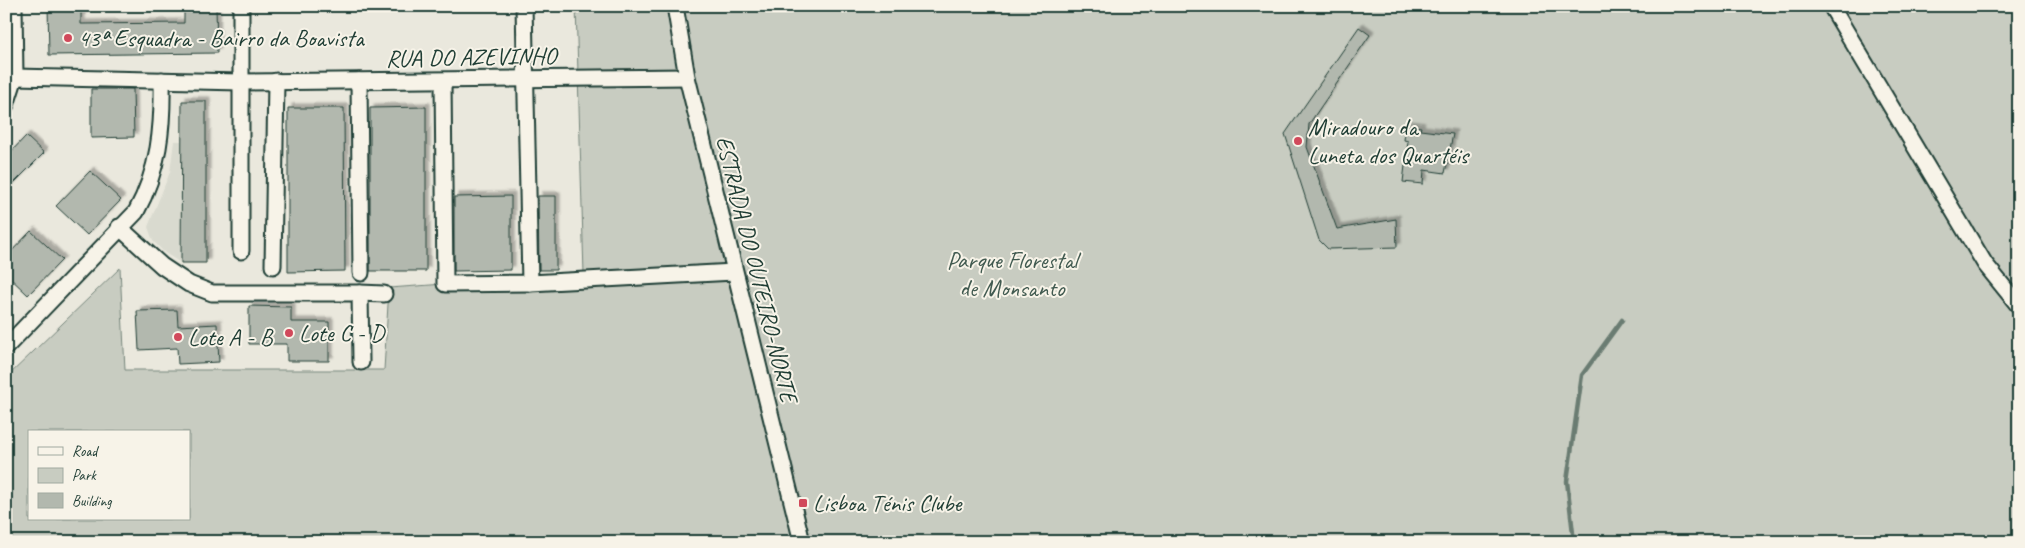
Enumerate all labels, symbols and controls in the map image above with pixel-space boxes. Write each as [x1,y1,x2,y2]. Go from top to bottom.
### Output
place label: 43ª Esquadra - Bairro da Boavista [78,23,365,53]
marker: 43ª Esquadra - Bairro da Boavista [62,32,74,44]
street label: RUA DO AZEVINHO [386,40,560,73]
place label: Miradouro da Luneta dos Quartéis [1308,112,1471,170]
street label: ESTRADA DO OUTEIRO-NORTE [709,133,805,408]
marker: Miradouro da Luneta dos Quartéis [1292,135,1304,147]
park label: Parque Florestal de Monsanto [947,245,1081,303]
place label: Lote C - D [299,318,386,348]
place label: Lote A - B [188,322,274,352]
marker: Lote C - D [283,327,295,339]
marker: Lote A - B [172,331,184,343]
legend [28,430,190,520]
text: Road [72,442,99,461]
text: Park [72,466,97,485]
place label: Lisboa Ténis Clube [813,488,963,518]
text: Building [72,492,112,511]
marker: Lisboa Ténis Clube [797,497,809,509]

